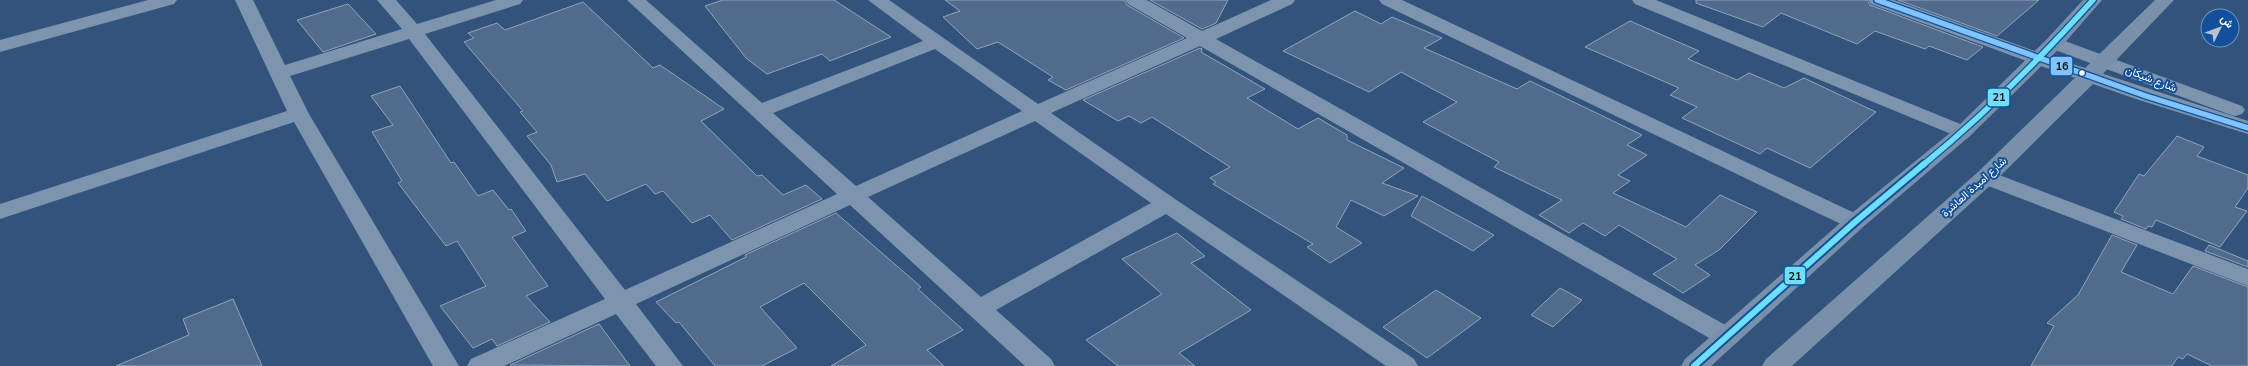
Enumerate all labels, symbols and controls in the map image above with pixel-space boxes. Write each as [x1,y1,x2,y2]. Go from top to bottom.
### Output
north arrow [2200,8,2240,48]
text: ش [2217,12,2237,32]
line badge: 16 [2050,56,2073,76]
text: 16 [2055,59,2069,74]
street label: شارع شيكان [2123,62,2179,96]
unlabelled marker [2077,68,2087,78]
line badge: 21 [1987,88,2010,107]
text: 21 [1992,90,2006,105]
street label: شارع امبدة العاشرة [1938,153,2010,220]
line badge: 21 [1784,266,1806,285]
text: 21 [1788,269,1802,284]

